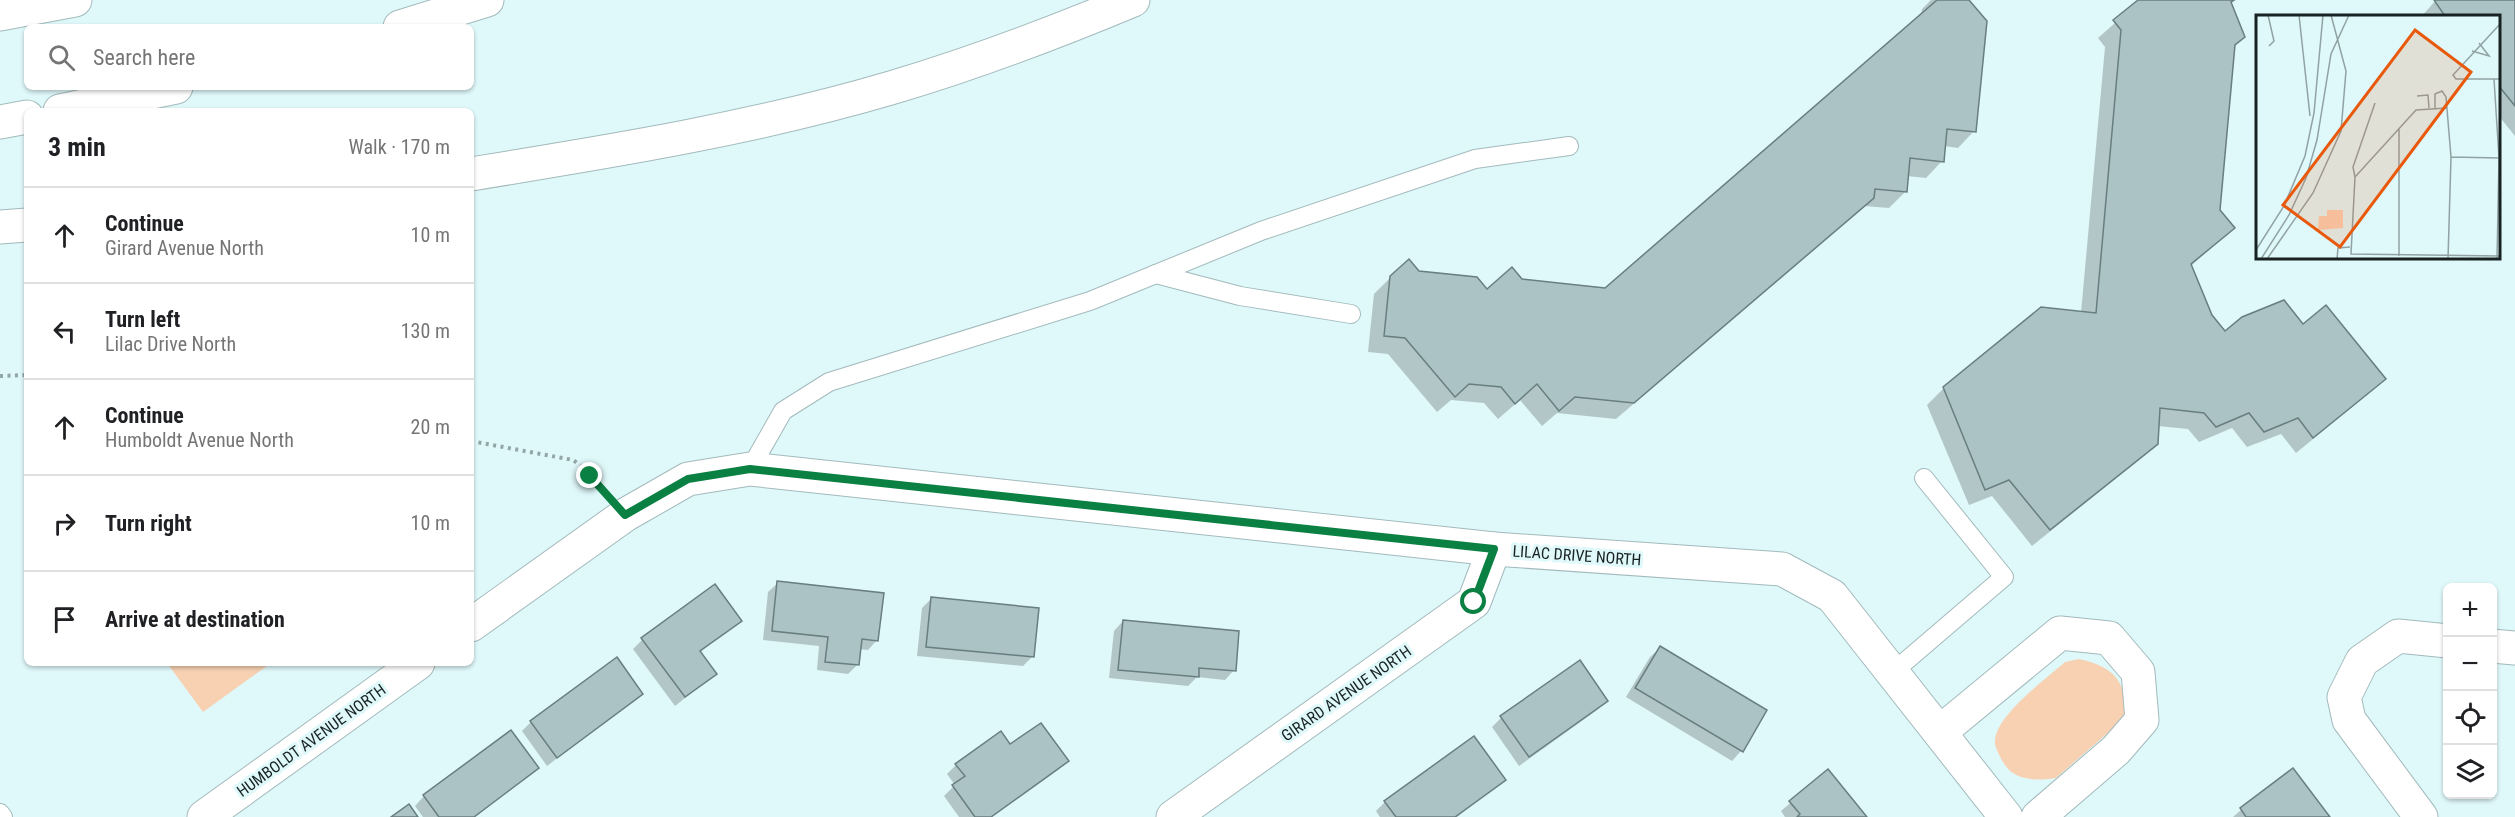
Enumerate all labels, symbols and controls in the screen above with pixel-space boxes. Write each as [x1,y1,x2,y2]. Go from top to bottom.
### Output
inset map [2256,15,2500,260]
search box [24,24,474,90]
icon: search [45,41,78,74]
text: Search here [93,45,195,70]
text: 3 min [48,132,106,162]
text: Walk · 170 m [349,135,450,159]
text: Continue [105,211,184,236]
icon: ahead [48,219,81,252]
text: 10 m [411,223,450,247]
text: Girard Avenue North [105,236,264,260]
text: Turn left [105,307,180,332]
icon: left [48,315,81,348]
text: 130 m [401,319,450,343]
text: Lilac Drive North [105,332,236,356]
text: Continue [105,403,184,428]
icon: ahead [48,411,81,444]
text: 20 m [411,415,450,439]
text: Humboldt Avenue North [105,428,294,452]
route end [576,462,602,488]
icon: right [48,507,81,540]
text: Turn right [105,511,192,536]
text: 10 m [411,511,450,535]
street label: LILAC DRIVE NORTH [1512,542,1642,569]
map controls [2443,583,2497,799]
button: + [2443,583,2497,637]
route start [1460,588,1486,614]
icon: arrive [48,603,81,636]
text: Arrive at destination [105,607,285,632]
button: − [2443,637,2497,691]
street label: GIRARD AVENUE NORTH [1278,641,1415,745]
street label: HUMBOLDT AVENUE NORTH [233,680,389,801]
button: locate [2443,691,2497,745]
button: layers [2443,745,2497,799]

